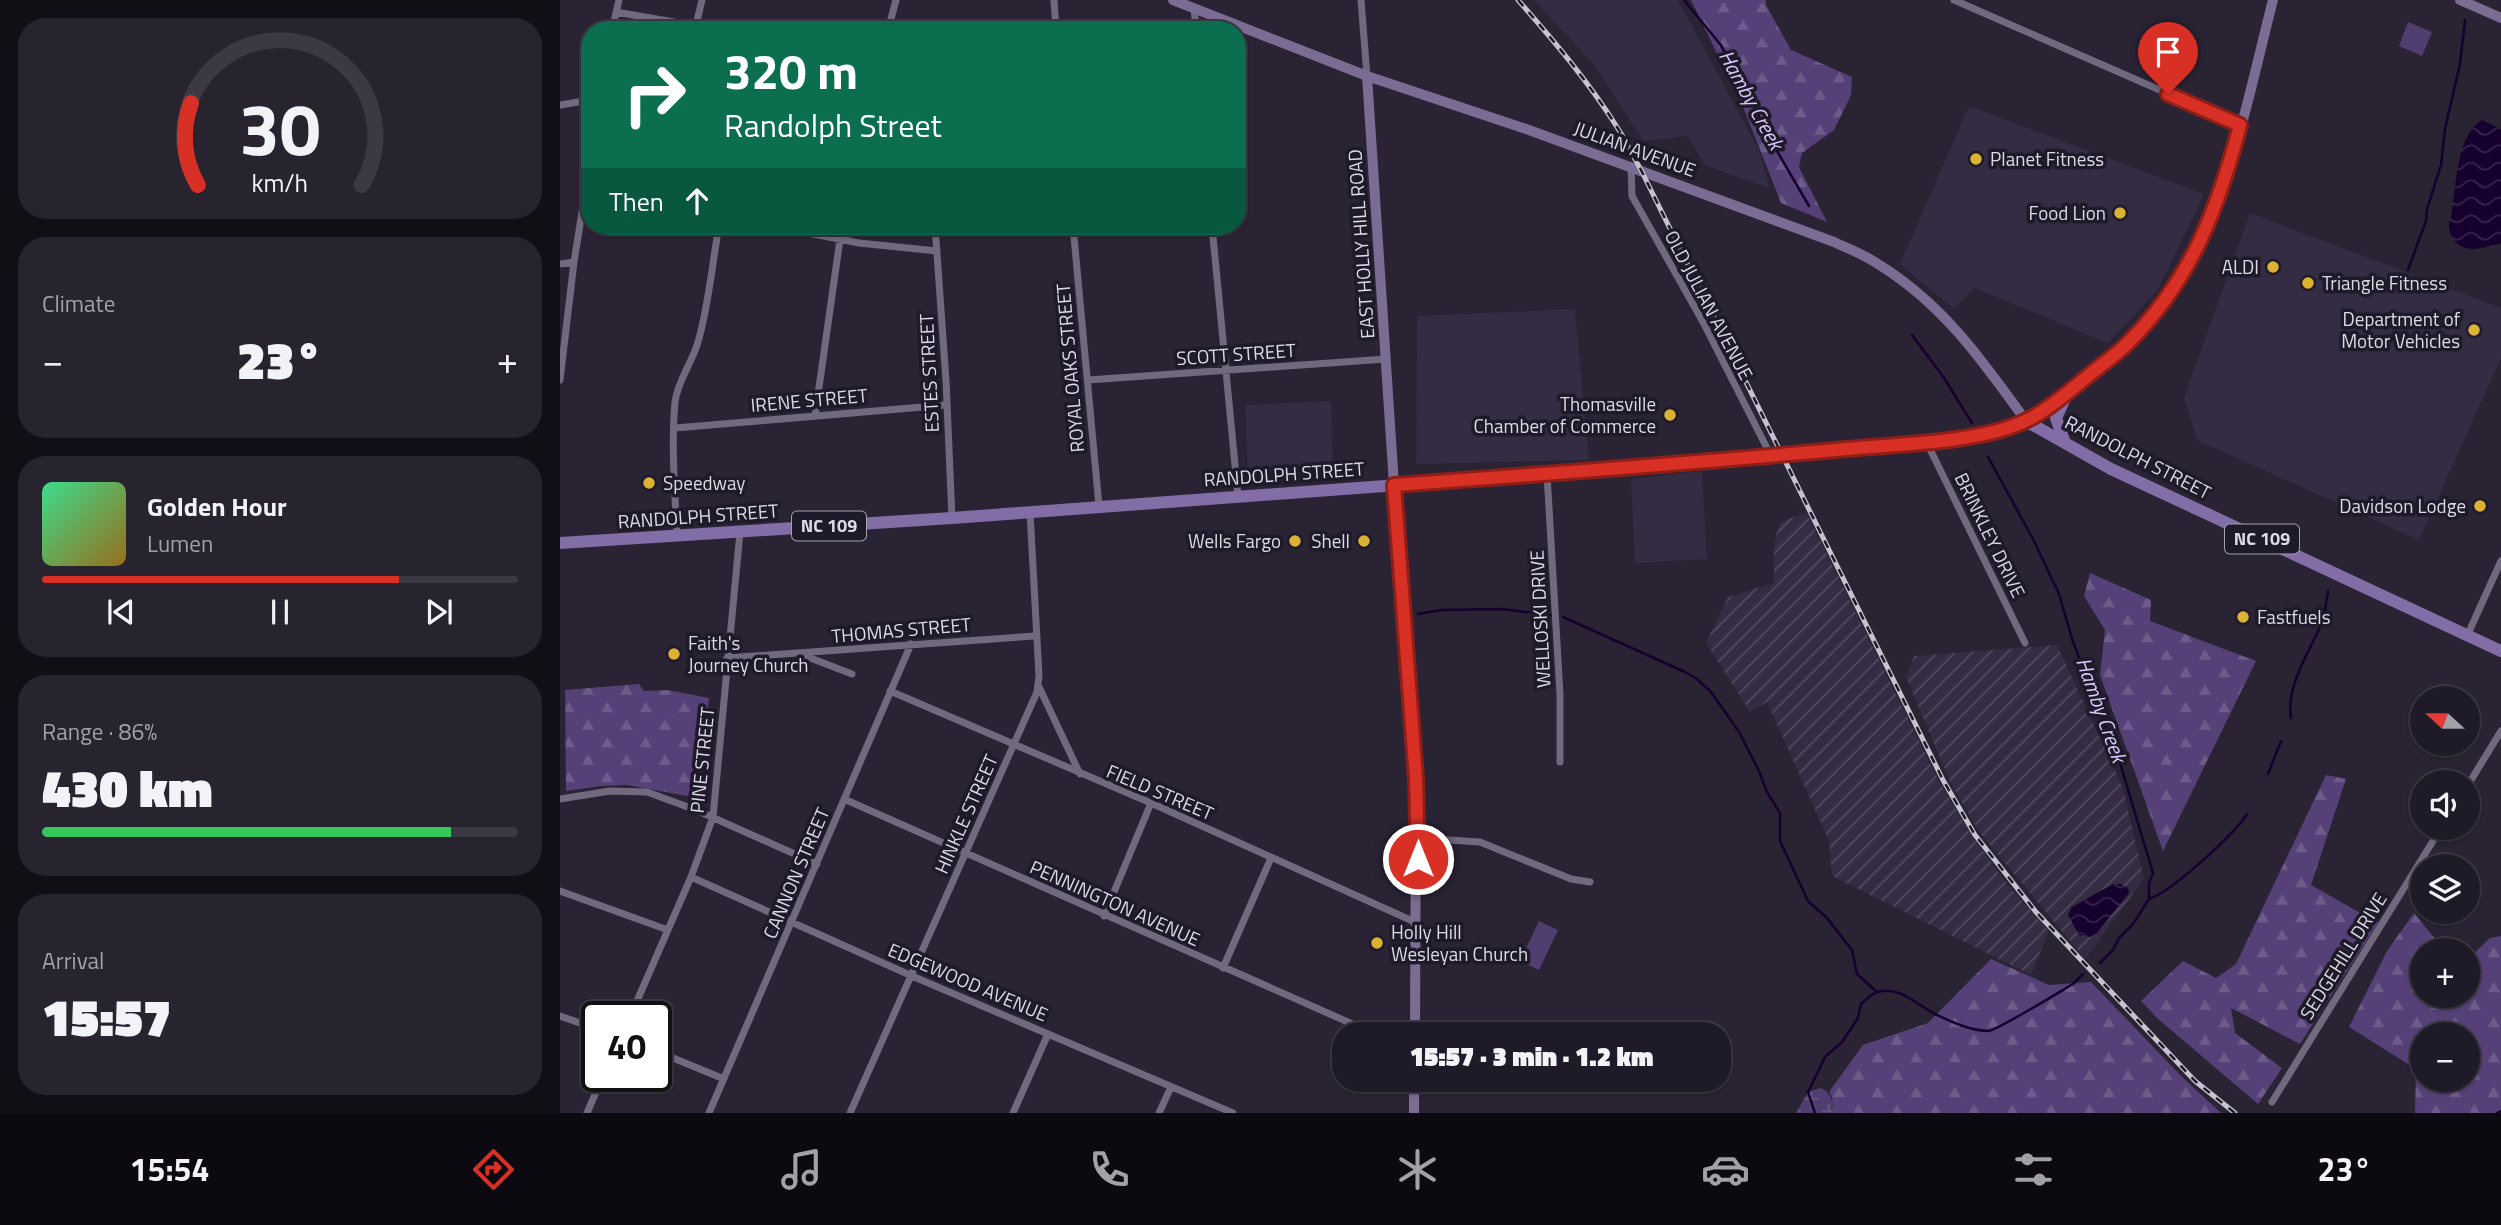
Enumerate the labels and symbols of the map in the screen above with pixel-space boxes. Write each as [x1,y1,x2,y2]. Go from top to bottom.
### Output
pin [2138,22,2198,94]
water label: Hamby Creek [1711,44,1794,158]
street label: JULIAN AVENUE [1570,113,1700,184]
place label: Planet Fitness [1990,144,2104,173]
street label: EAST HOLLY HILL ROAD [1339,148,1382,340]
marker: Planet Fitness [1968,151,1984,167]
place label: Food Lion [2029,198,2106,227]
marker: Food Lion [2112,205,2128,221]
street label: OLD JULIAN AVENUE [1658,225,1761,385]
place label: ALDI [2222,252,2259,281]
marker: ALDI [2265,259,2281,275]
place label: Triangle Fitness [2322,268,2447,297]
marker: Triangle Fitness [2300,275,2316,291]
street label: ROYAL OAKS STREET [1048,282,1091,454]
place label: Department of Motor Vehicles [2341,304,2461,355]
street label: ESTES STREET [911,313,946,433]
marker: Department of Motor Vehicles [2466,322,2482,338]
street label: SCOTT STREET [1175,335,1297,372]
street label: IRENE STREET [749,380,869,419]
place label: Thomasville Chamber of Commerce [1474,389,1656,440]
marker: Thomasville Chamber of Commerce [1662,407,1678,423]
street label: RANDOLPH STREET [2060,407,2217,506]
street label: RANDOLPH STREET [1203,453,1365,494]
street label: BRINKLEY DRIVE [1948,467,2033,602]
place label: Speedway [663,468,746,497]
marker: Speedway [641,475,657,491]
place label: Davidson Lodge [2339,491,2466,520]
street label: RANDOLPH STREET [617,495,779,536]
marker: Davidson Lodge [2472,498,2488,514]
road number: NC 109 [792,512,866,540]
road number: NC 109 [2225,524,2299,554]
place label: Wells Fargo [1188,526,1281,555]
place label: Shell [1311,526,1350,555]
marker: Wells Fargo [1287,533,1303,549]
marker: Shell [1356,533,1372,549]
street label: WELLOSKI DRIVE [1521,549,1558,689]
place label: Fastfuels [2257,602,2331,631]
street label: THOMAS STREET [830,609,972,650]
marker: Fastfuels [2235,609,2251,625]
place label: Faith's Journey Church [688,628,809,679]
marker: Faith's Journey Church [666,646,682,662]
water label: Hamby Creek [2068,653,2137,769]
north arrow [2410,686,2480,756]
street label: PINE STREET [682,705,721,814]
street label: HINKLE STREET [926,749,1005,878]
street label: FIELD STREET [1102,756,1218,827]
street label: CANNON STREET [755,803,836,943]
position arrow [1381,822,1455,896]
street label: PENNINGTON AVENUE [1025,852,1205,953]
street label: SEDGEHILL DRIVE [2292,886,2393,1025]
place label: Holly Hill Wesleyan Church [1391,917,1528,968]
street label: EDGEWOOD AVENUE [884,935,1053,1028]
marker: Holly Hill Wesleyan Church [1369,935,1385,951]
speed limit sign: 40 [581,1001,672,1092]

